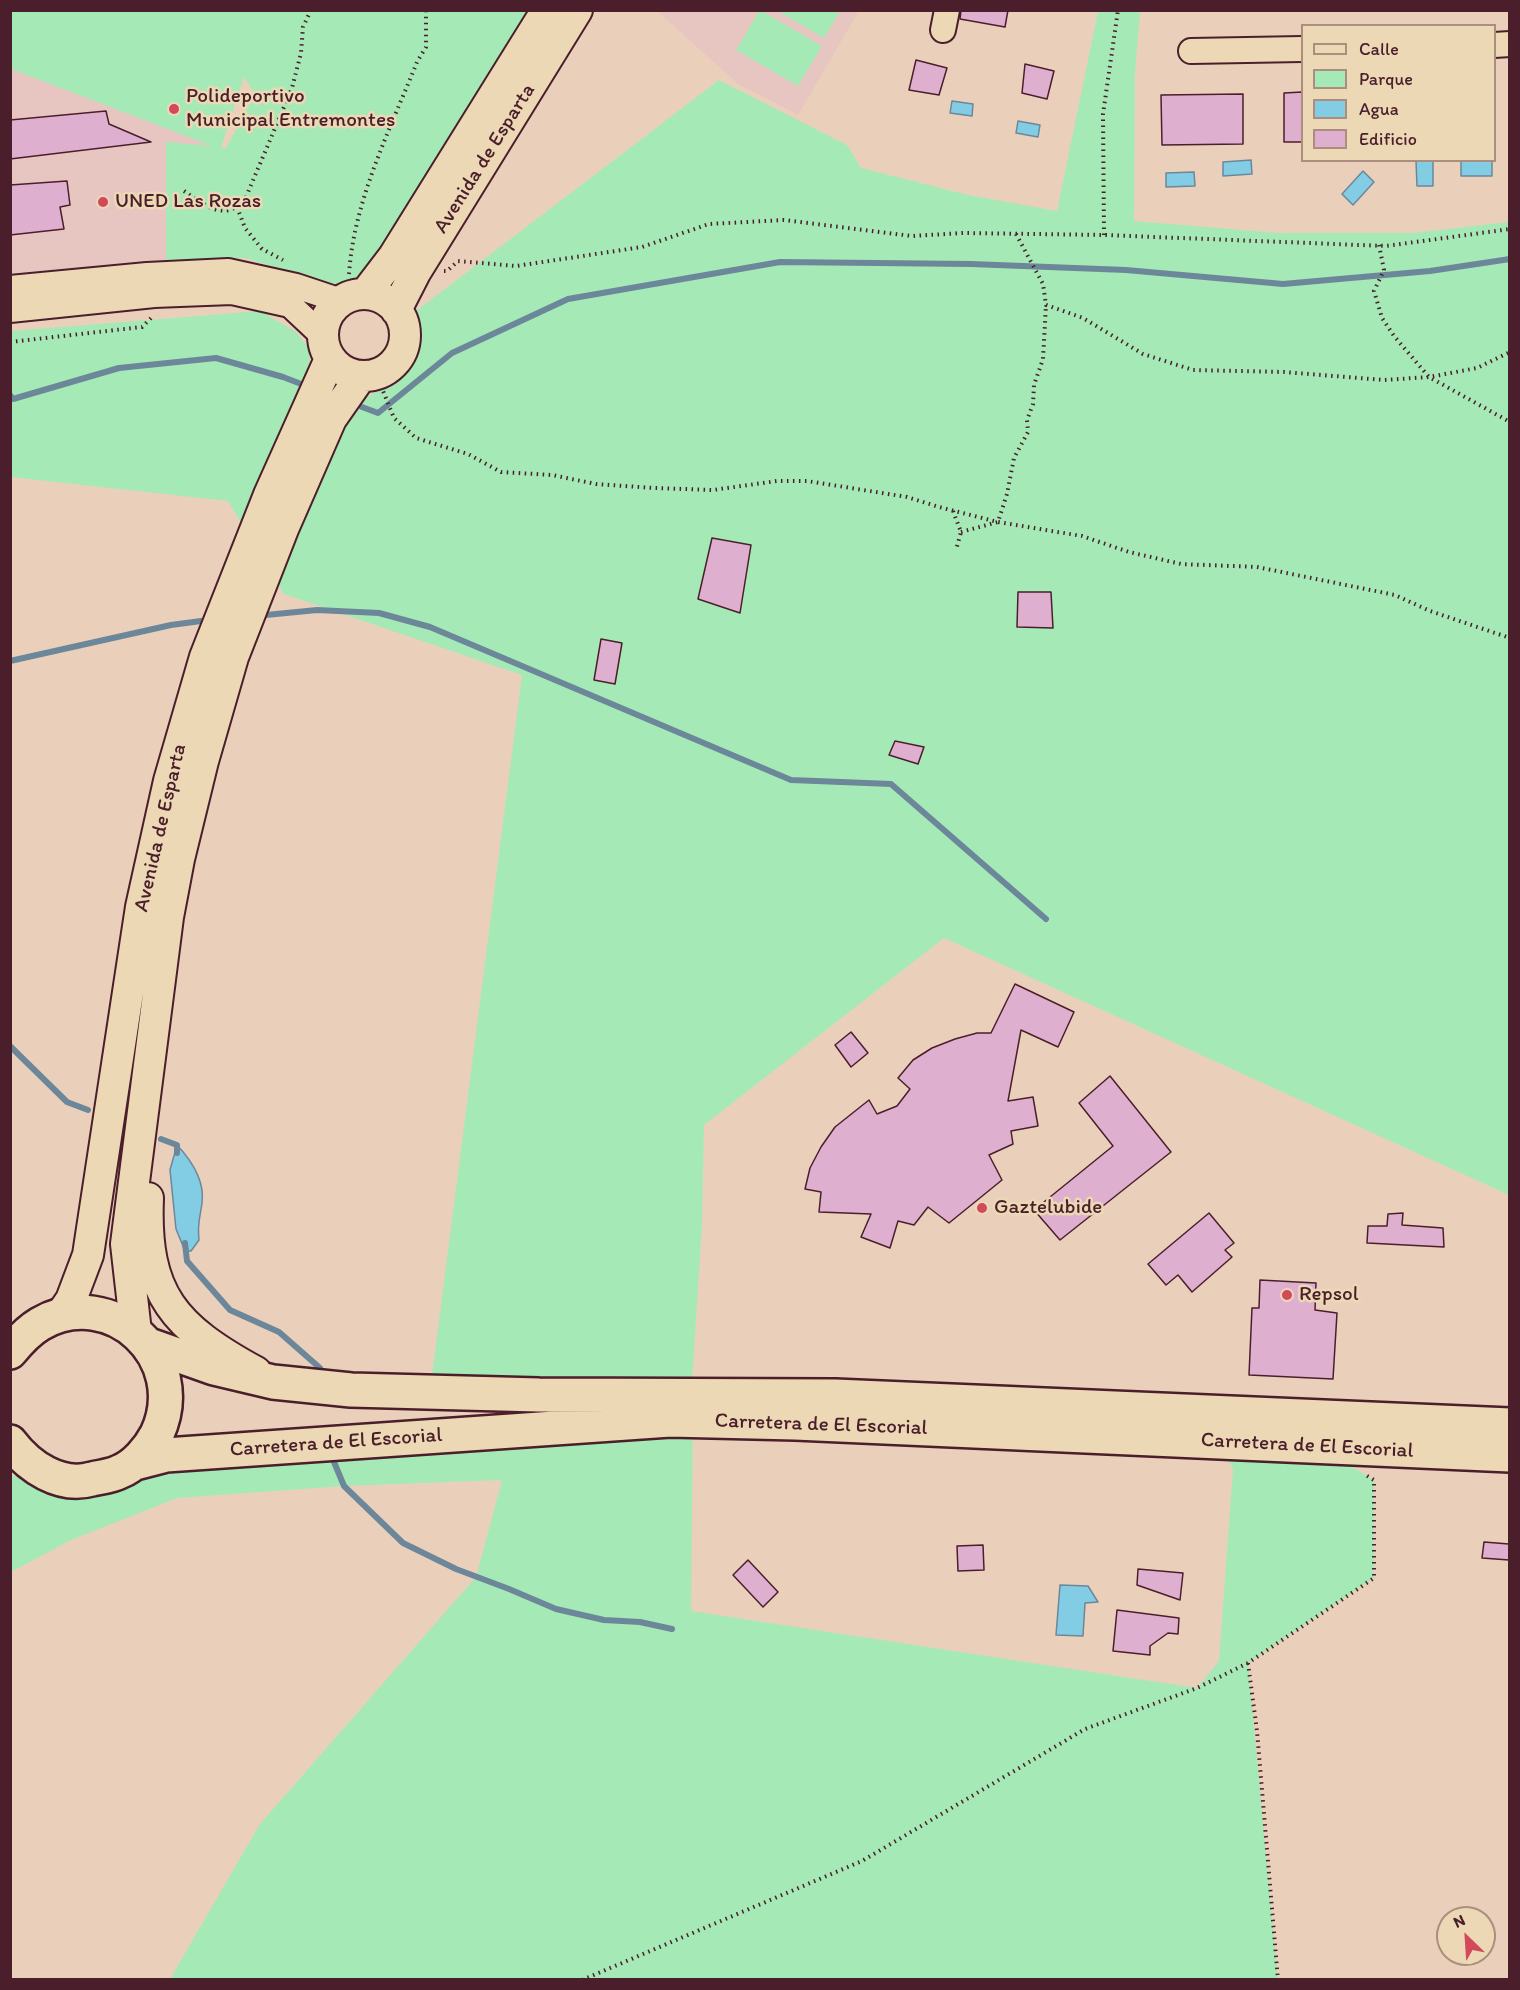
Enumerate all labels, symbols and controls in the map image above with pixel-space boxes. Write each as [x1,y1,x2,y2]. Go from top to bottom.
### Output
legend [1301,24,1496,162]
text: Calle [1359,38,1399,60]
text: Parque [1359,68,1413,90]
street label: Avenida de Esparta [429,80,541,238]
place label: Polideportivo Municipal Entremontes [186,84,395,134]
text: Agua [1359,98,1399,120]
marker: Polideportivo Municipal Entremontes [167,102,181,116]
text: Edificio [1359,128,1417,150]
place label: UNED Las Rozas [115,189,261,215]
marker: UNED Las Rozas [96,195,110,209]
street label: Avenida de Esparta [129,742,193,914]
place label: Gaztelubide [994,1195,1102,1221]
marker: Gaztelubide [975,1201,989,1215]
place label: Repsol [1299,1282,1359,1308]
marker: Repsol [1280,1288,1294,1302]
street label: Carretera de El Escorial [714,1409,928,1441]
street label: Carretera de El Escorial [229,1423,443,1463]
street label: Carretera de El Escorial [1200,1428,1414,1464]
north arrow [1436,1906,1496,1966]
text: N [1450,1910,1468,1932]

